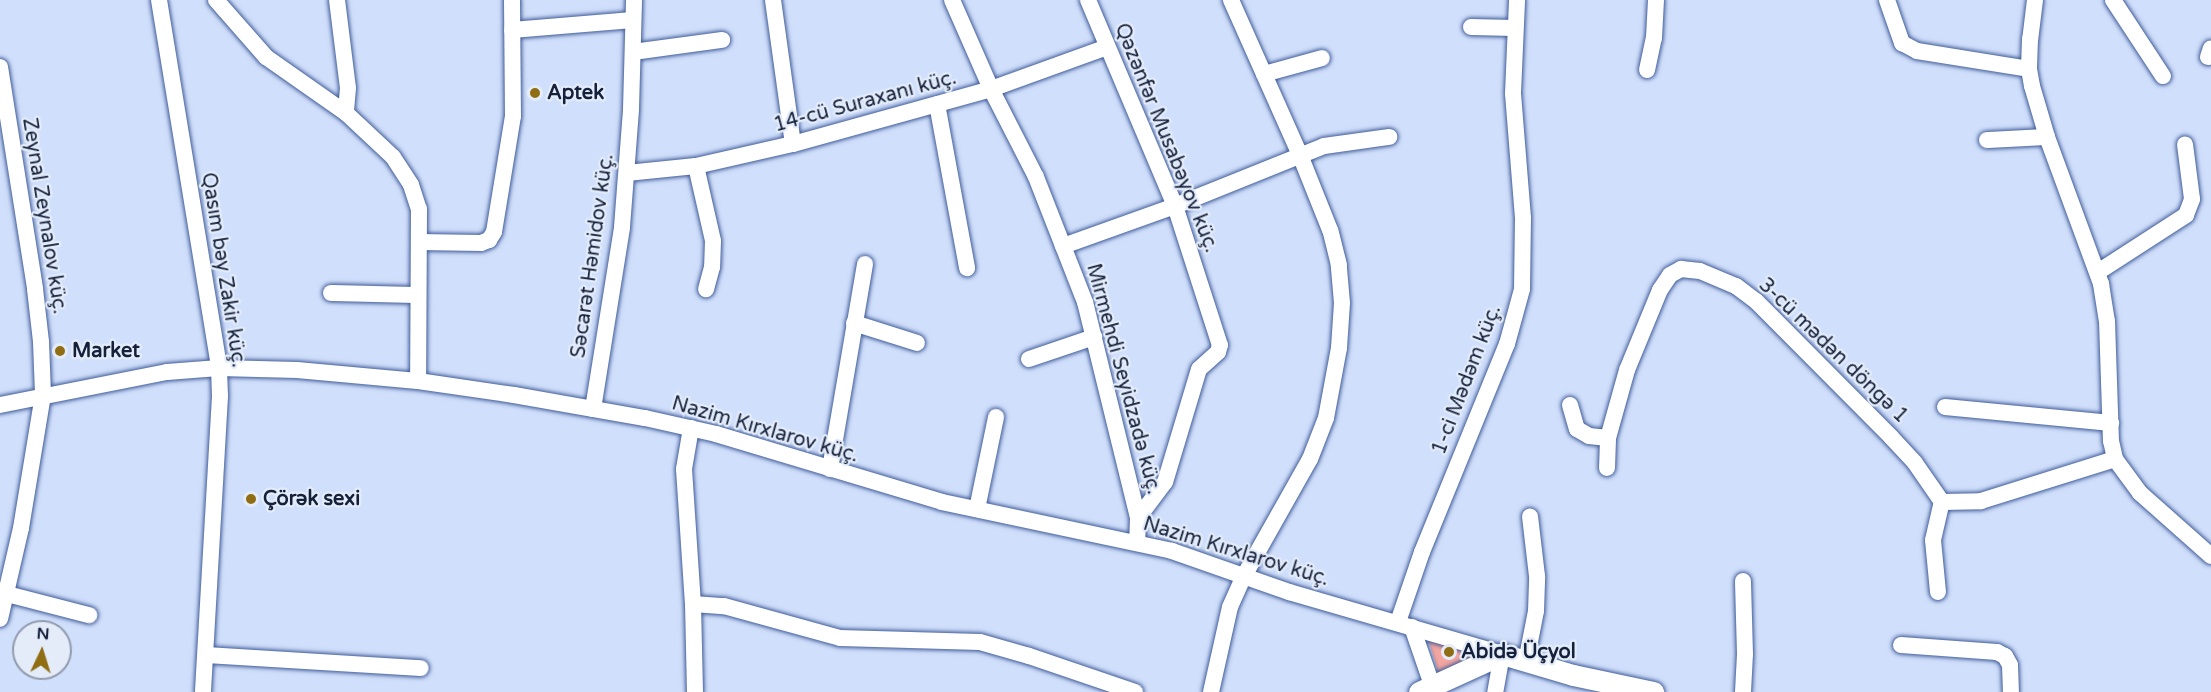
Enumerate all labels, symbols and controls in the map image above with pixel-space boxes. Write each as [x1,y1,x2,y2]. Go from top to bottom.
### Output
street label: Qəzənfər Musabəyov küç. [1109,20,1223,256]
street label: 14-cü Suraxanı küç. [771,66,959,138]
place label: Aptek [547,81,604,105]
marker: Aptek [528,86,542,100]
street label: Zeynal Zeynalov küç. [17,116,71,316]
street label: Səcarət Həmidov küç. [567,152,619,360]
street label: Qasım bəy Zakir küç. [196,171,250,369]
street label: Mirmehdi Seyidzadə küç. [1081,261,1165,497]
street label: 3-cü mədən döngə 1 [1753,273,1913,429]
street label: 1-ci Mədəm küç. [1427,302,1507,458]
place label: Market [72,339,140,363]
marker: Market [53,344,67,358]
street label: Nazim Kırxlarov küç. [669,392,861,468]
place label: Çörək sexi [263,487,360,511]
marker: Çörək sexi [244,492,258,506]
street label: Nazim Kırxlarov küç. [1140,512,1332,592]
north arrow [12,620,72,680]
text: N [36,624,50,644]
place label: Abidə Üçyol [1461,640,1576,664]
marker: Abidə Üçyol [1442,645,1456,659]

